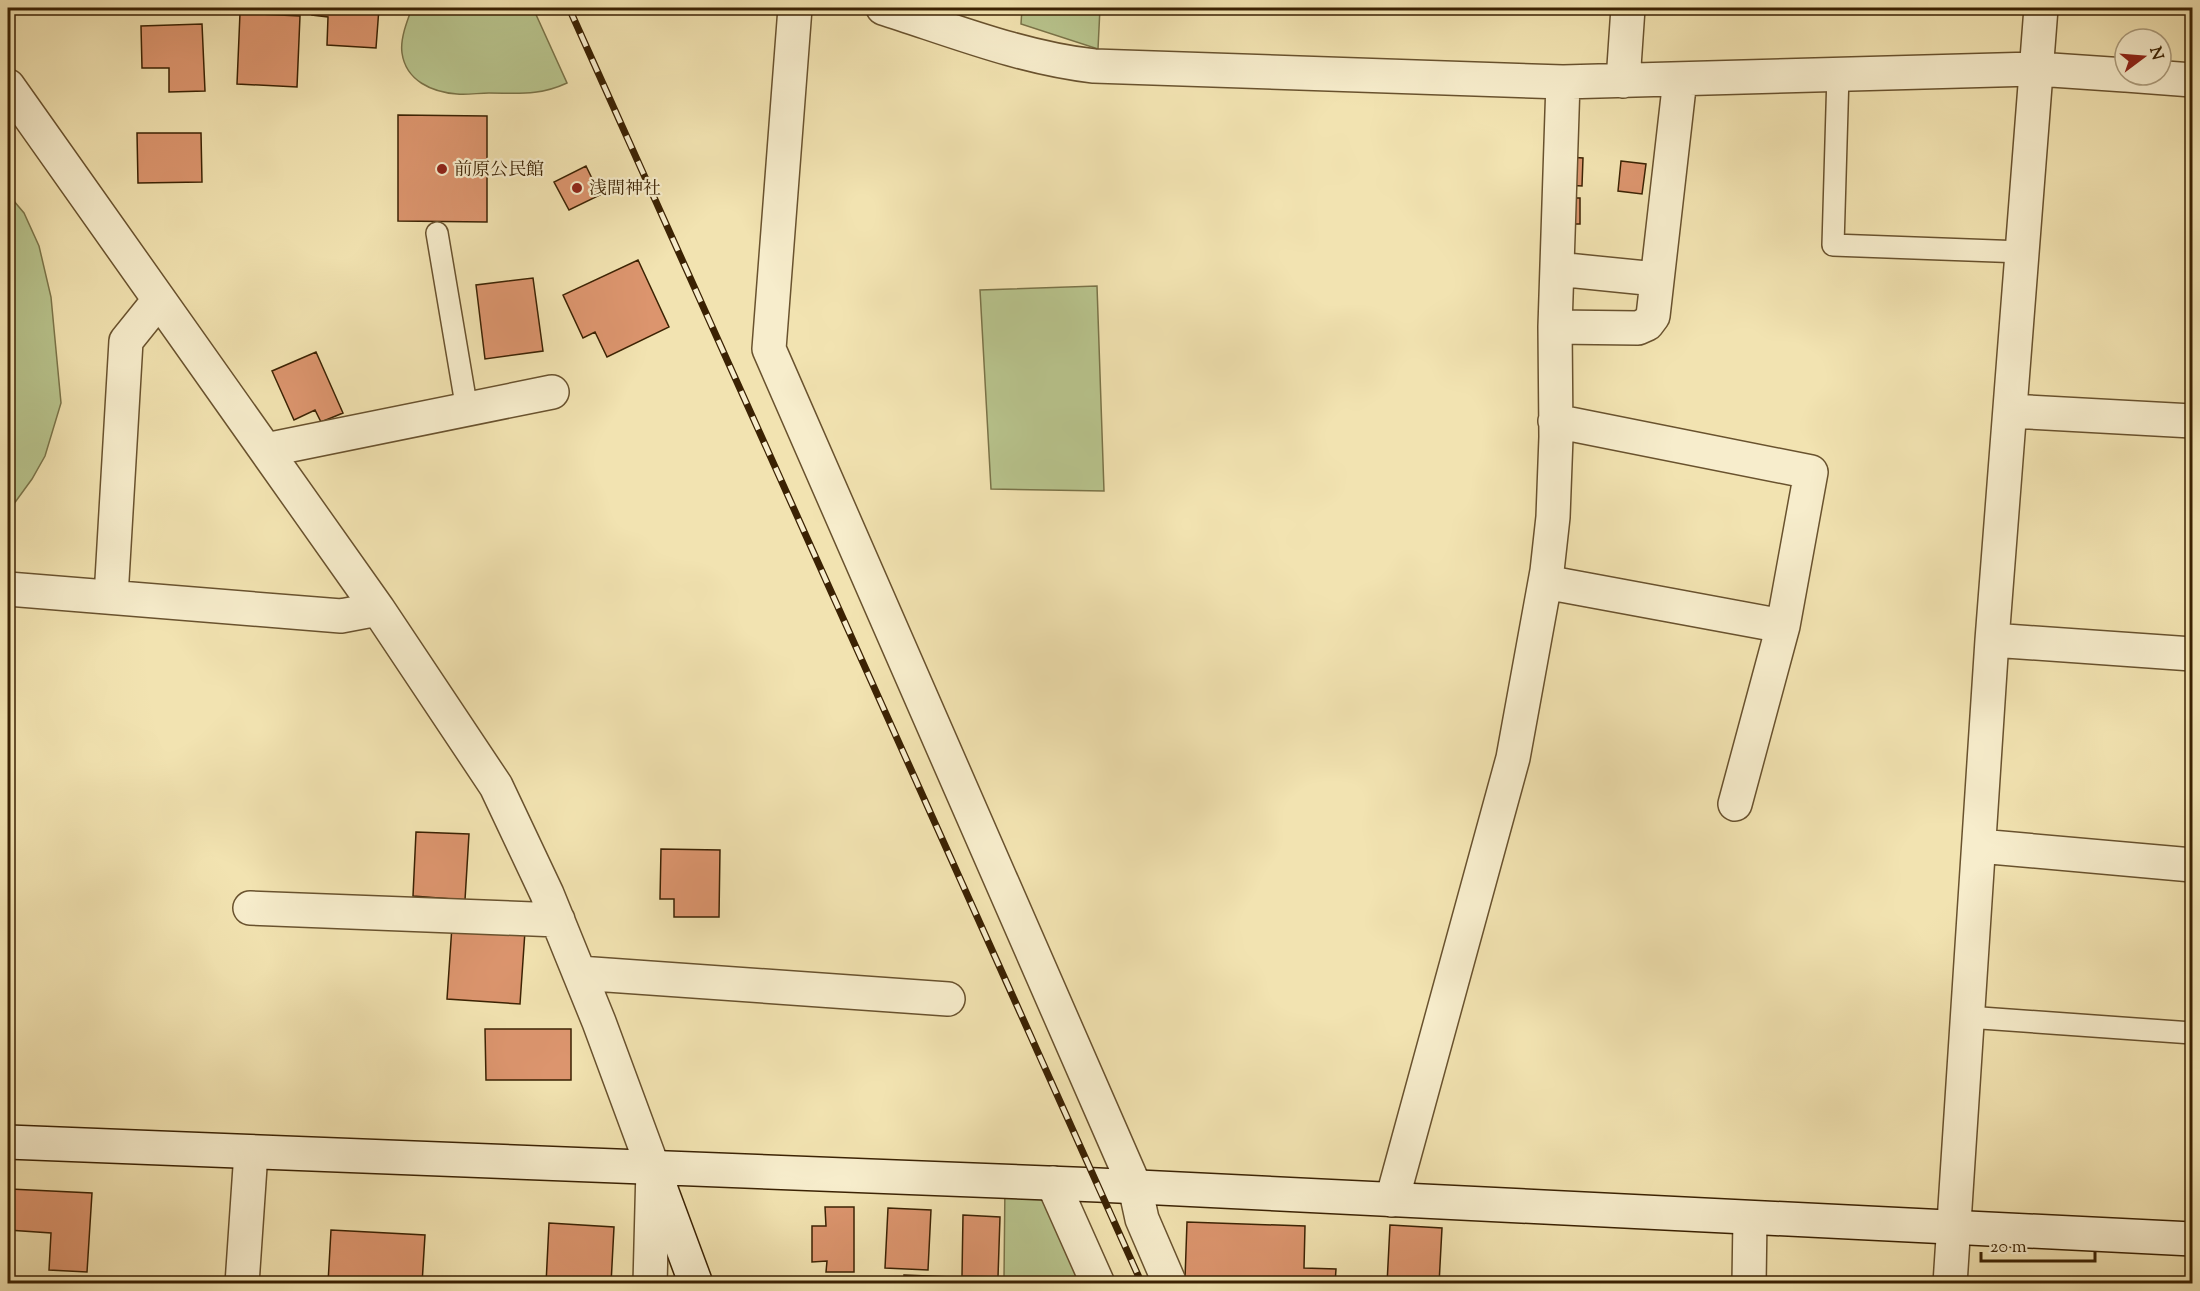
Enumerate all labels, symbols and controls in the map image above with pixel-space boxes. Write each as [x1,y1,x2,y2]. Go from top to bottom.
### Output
north arrow [2113,27,2173,87]
text: N [2142,44,2168,63]
place label: 前原公民館 [454,158,544,184]
marker: 前原公民館 [435,162,449,176]
place label: 浅間神社 [589,177,661,203]
marker: 浅間神社 [570,181,584,195]
scale bar [1981,1225,2095,1263]
text: 20 m [1990,1235,2027,1261]

